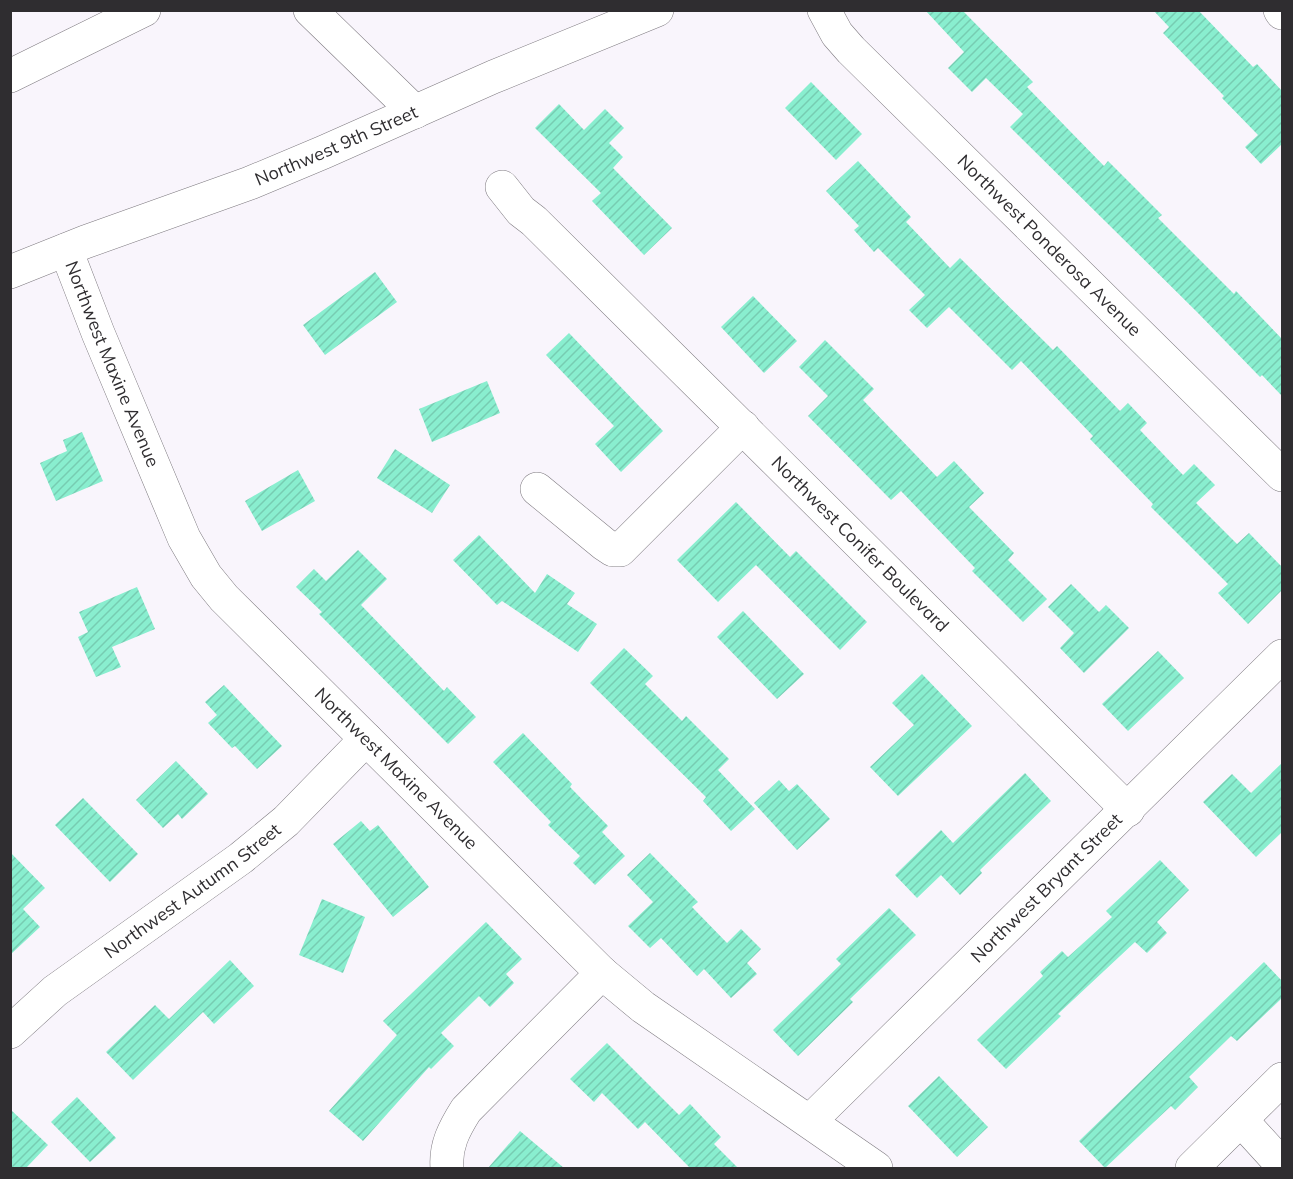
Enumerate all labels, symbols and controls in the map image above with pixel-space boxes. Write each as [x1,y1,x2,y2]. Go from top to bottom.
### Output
street label: Northwest 9th Street [251,100,421,191]
street label: Northwest Ponderosa Avenue [953,149,1146,341]
street label: Northwest Maxine Avenue [60,257,165,470]
street label: Northwest Conifer Boulevard [767,451,954,637]
street label: Northwest Maxine Avenue [310,682,483,854]
street label: Northwest Bryant Street [966,808,1127,967]
street label: Northwest Autumn Street [99,818,285,963]

